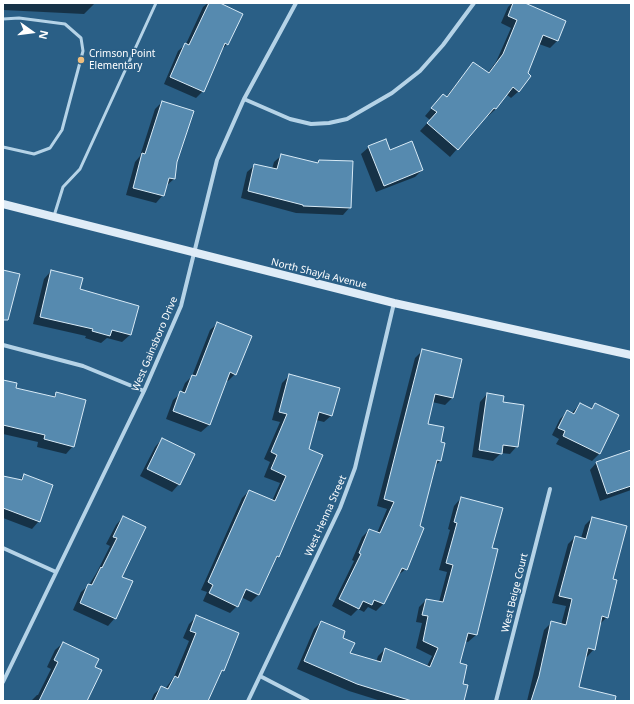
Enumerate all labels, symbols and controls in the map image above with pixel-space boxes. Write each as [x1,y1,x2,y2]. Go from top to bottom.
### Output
north arrow [12,12,52,52]
text: N [36,29,52,41]
place label: Crimson Point Elementary [89,48,155,72]
marker: Crimson Point Elementary [76,55,86,65]
street label: North Shayla Avenue [270,256,368,292]
street label: West Gainsboro Drive [130,295,180,393]
street label: West Henna Street [303,474,349,558]
street label: West Beige Court [499,552,531,634]

